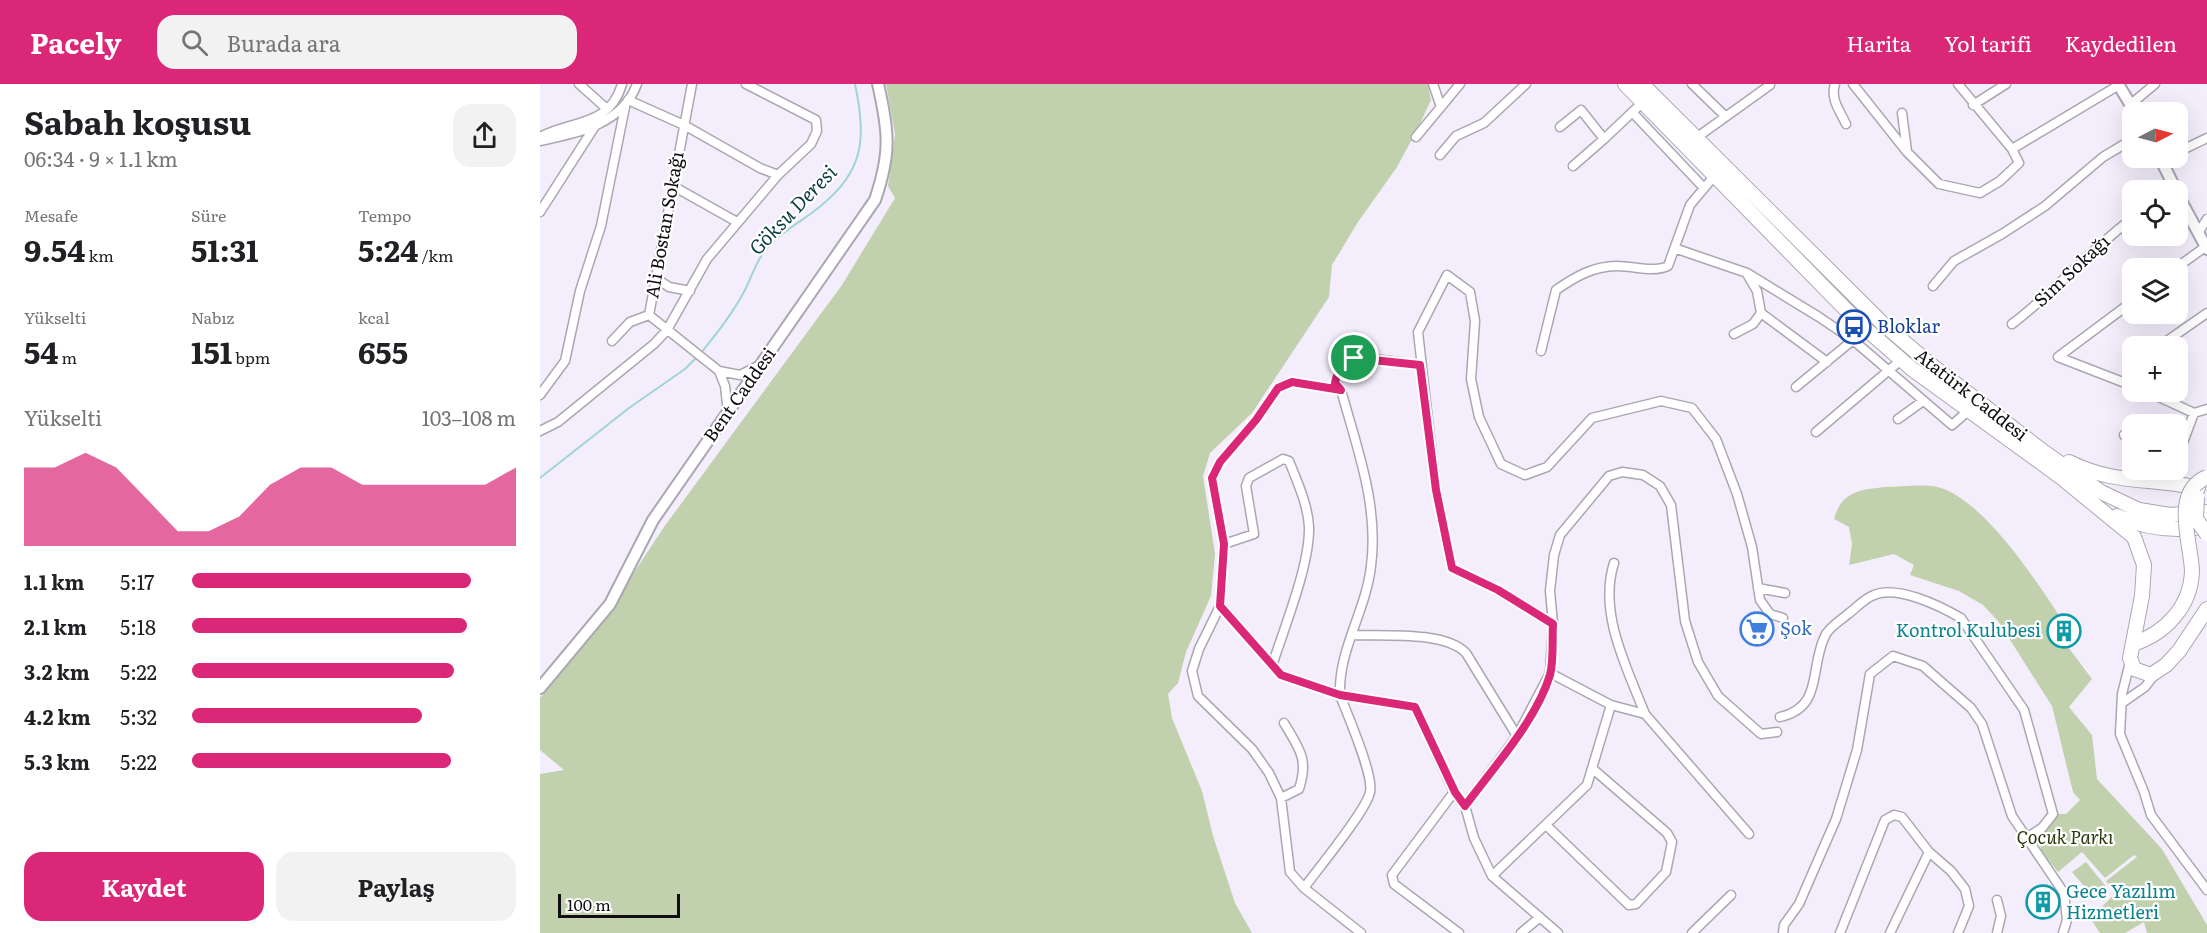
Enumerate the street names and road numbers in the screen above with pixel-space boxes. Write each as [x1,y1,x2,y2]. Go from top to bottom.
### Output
street label: Ali Bostan Sokağı [637,149,690,300]
street label: Sim Sokağı [2027,227,2115,312]
street label: Bent Caddesi [696,341,781,447]
street label: Atatürk Caddesi [1910,341,2034,447]

